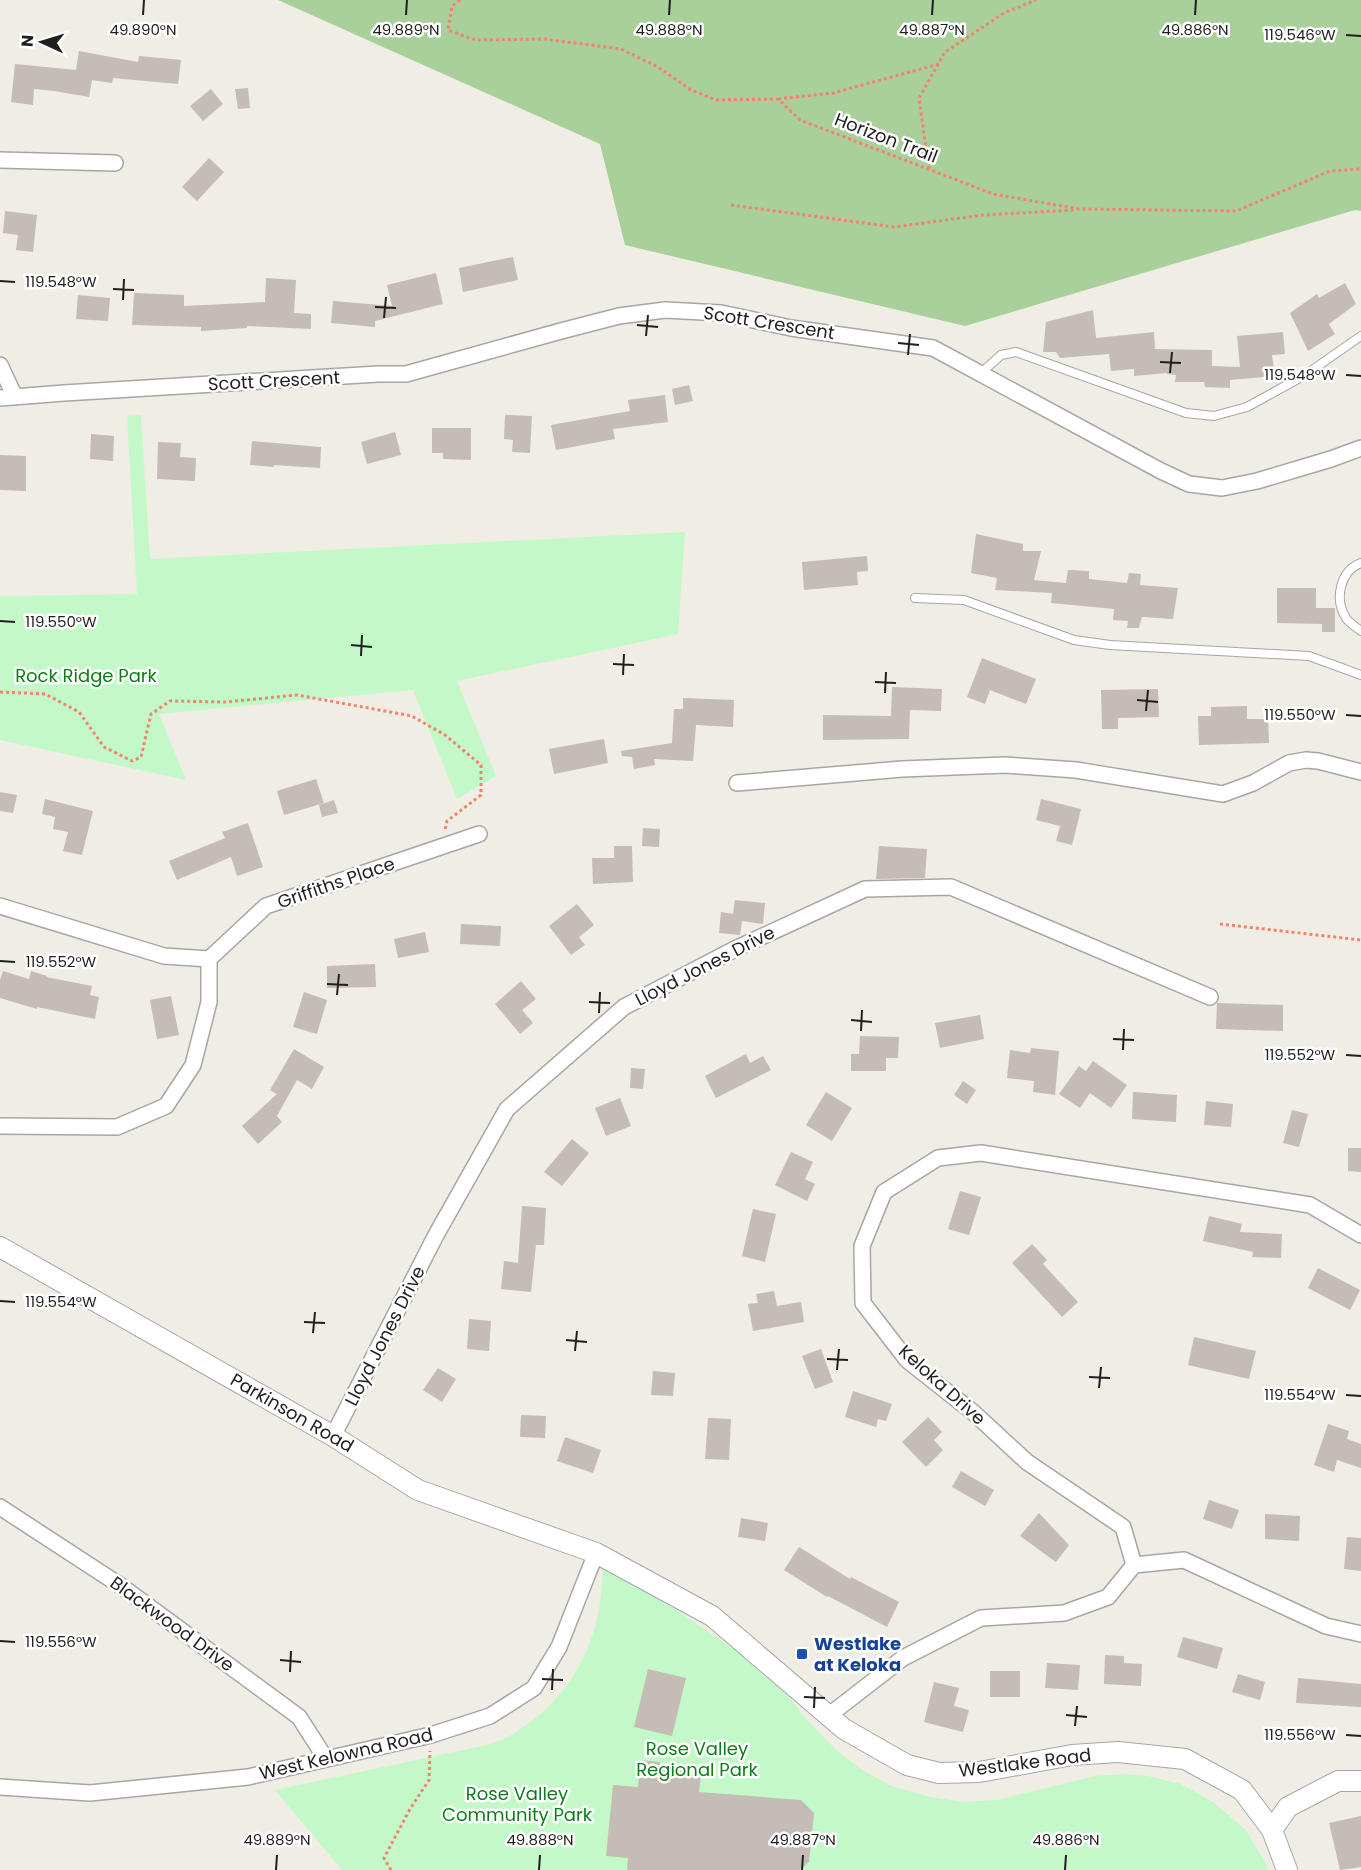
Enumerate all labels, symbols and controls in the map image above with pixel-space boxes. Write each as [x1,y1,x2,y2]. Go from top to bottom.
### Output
north arrow [12,12,72,72]
text: 49.890°N [109,19,177,40]
text: 49.889°N [372,19,440,40]
text: 49.888°N [635,19,703,40]
text: 49.887°N [899,19,965,40]
text: 49.886°N [1161,19,1229,40]
text: 119.546°W [1264,24,1336,45]
text: N [16,34,39,48]
street label: Horizon Trail [831,106,941,169]
text: 119.548°W [25,271,97,292]
street label: Scott Crescent [702,300,836,345]
text: 119.548°W [1264,364,1336,385]
street label: Scott Crescent [207,365,341,396]
text: 119.550°W [25,611,97,632]
park label: Rock Ridge Park [15,663,158,688]
text: 119.550°W [1264,704,1336,725]
street label: Griffiths Place [274,851,398,914]
street label: Lloyd Jones Drive [631,919,779,1012]
text: 119.552°W [26,951,97,972]
text: 119.552°W [1265,1044,1336,1065]
street label: Lloyd Jones Drive [338,1262,431,1410]
text: 119.554°W [25,1291,97,1312]
street label: Keloka Drive [893,1339,991,1430]
street label: Parkinson Road [226,1367,359,1458]
text: 119.554°W [1264,1384,1336,1405]
street label: Blackwood Drive [105,1570,239,1677]
text: 119.556°W [25,1631,97,1652]
place label: Westlake at Keloka [814,1631,901,1677]
marker: Westlake at Keloka [795,1647,809,1661]
street label: West Kelowna Road [257,1721,435,1786]
text: 119.556°W [1264,1724,1336,1745]
park label: Rose Valley Regional Park [636,1736,759,1782]
street label: Westlake Road [957,1742,1093,1783]
park label: Rose Valley Community Park [442,1781,593,1827]
text: 49.889°N [243,1829,311,1850]
text: 49.888°N [506,1829,574,1850]
text: 49.887°N [770,1829,836,1850]
text: 49.886°N [1032,1829,1100,1850]

